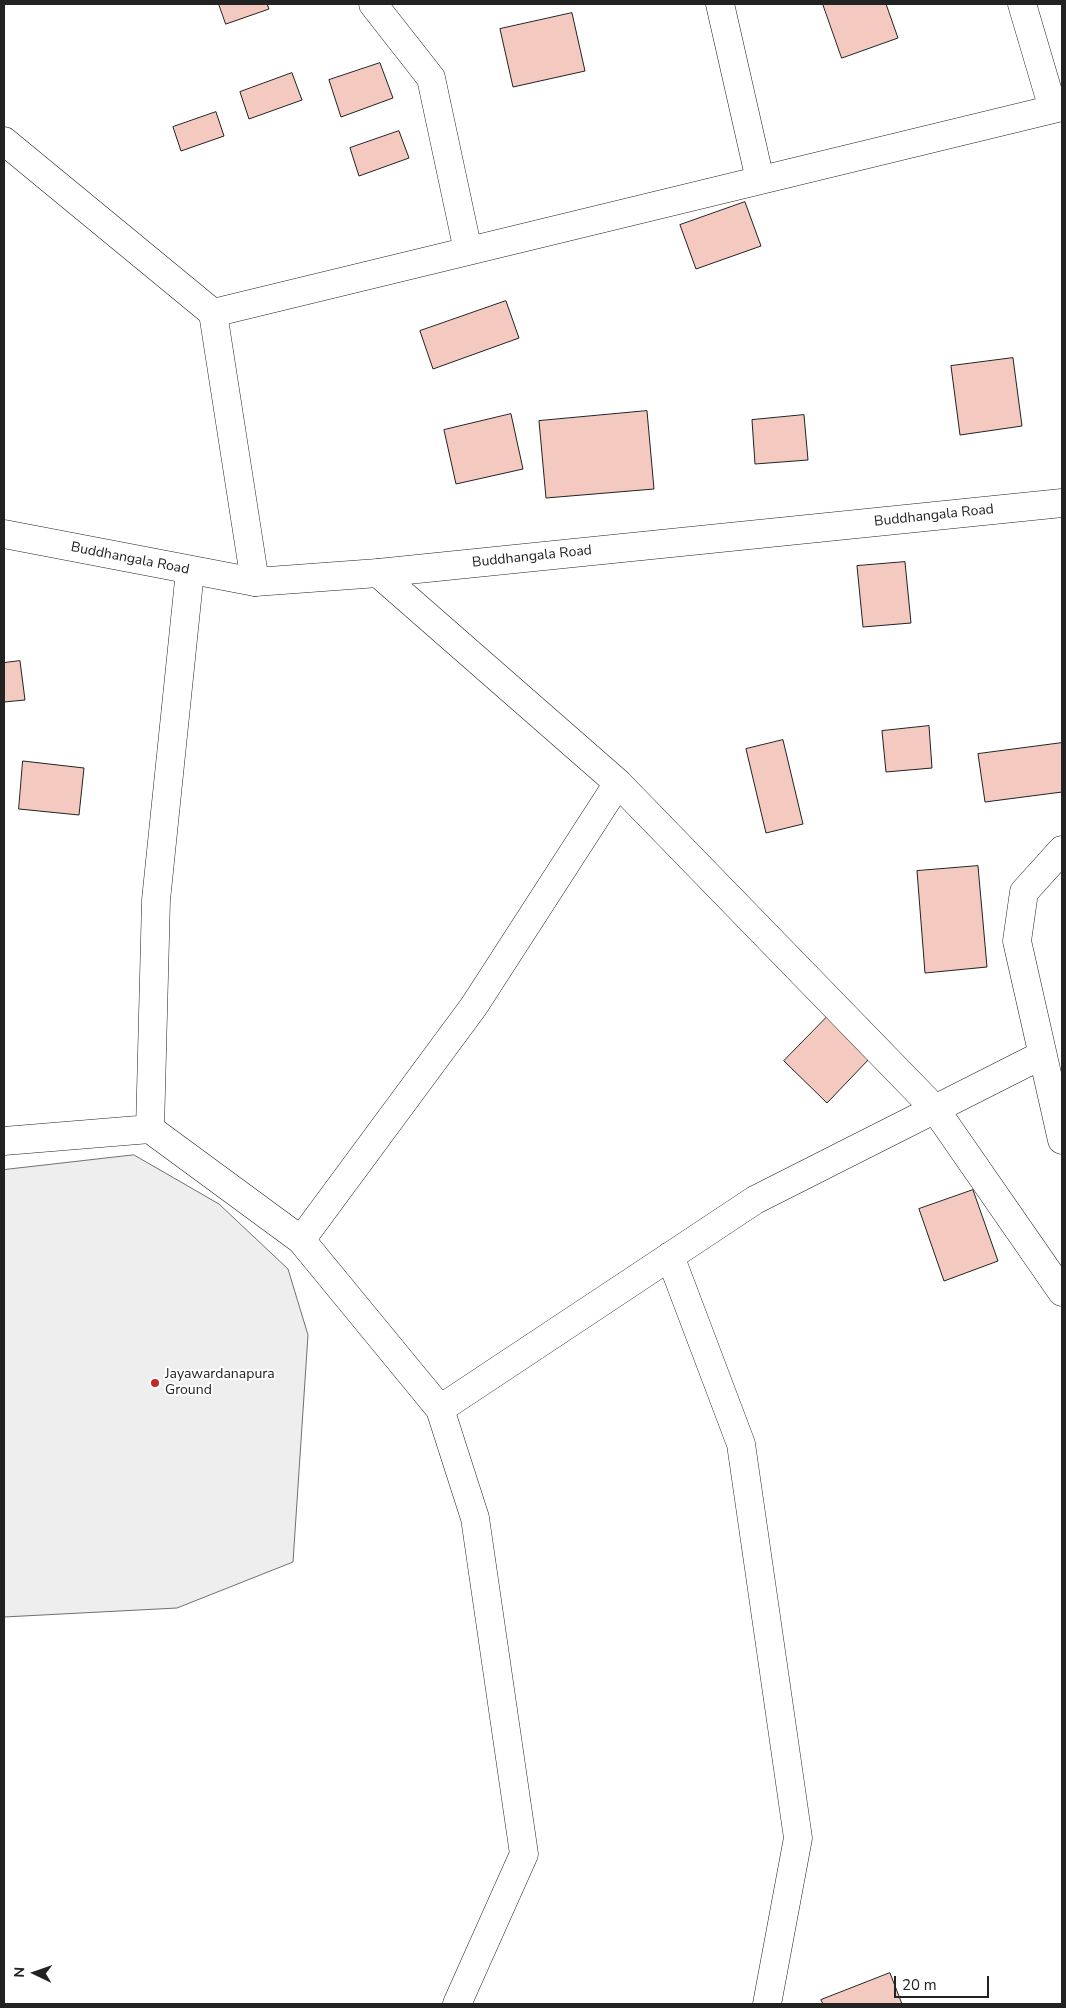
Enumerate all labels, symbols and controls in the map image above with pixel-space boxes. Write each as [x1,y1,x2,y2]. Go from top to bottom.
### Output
street label: Buddhangala Road [873,501,995,531]
street label: Buddhangala Road [69,539,191,579]
street label: Buddhangala Road [471,542,593,572]
place label: Jayawardanapura Ground [165,1367,275,1400]
marker: Jayawardanapura Ground [149,1377,161,1389]
north arrow [10,1948,60,1998]
text: N [10,1966,29,1978]
scale bar [896,1966,991,1998]
text: 20 m [902,1975,937,1995]

